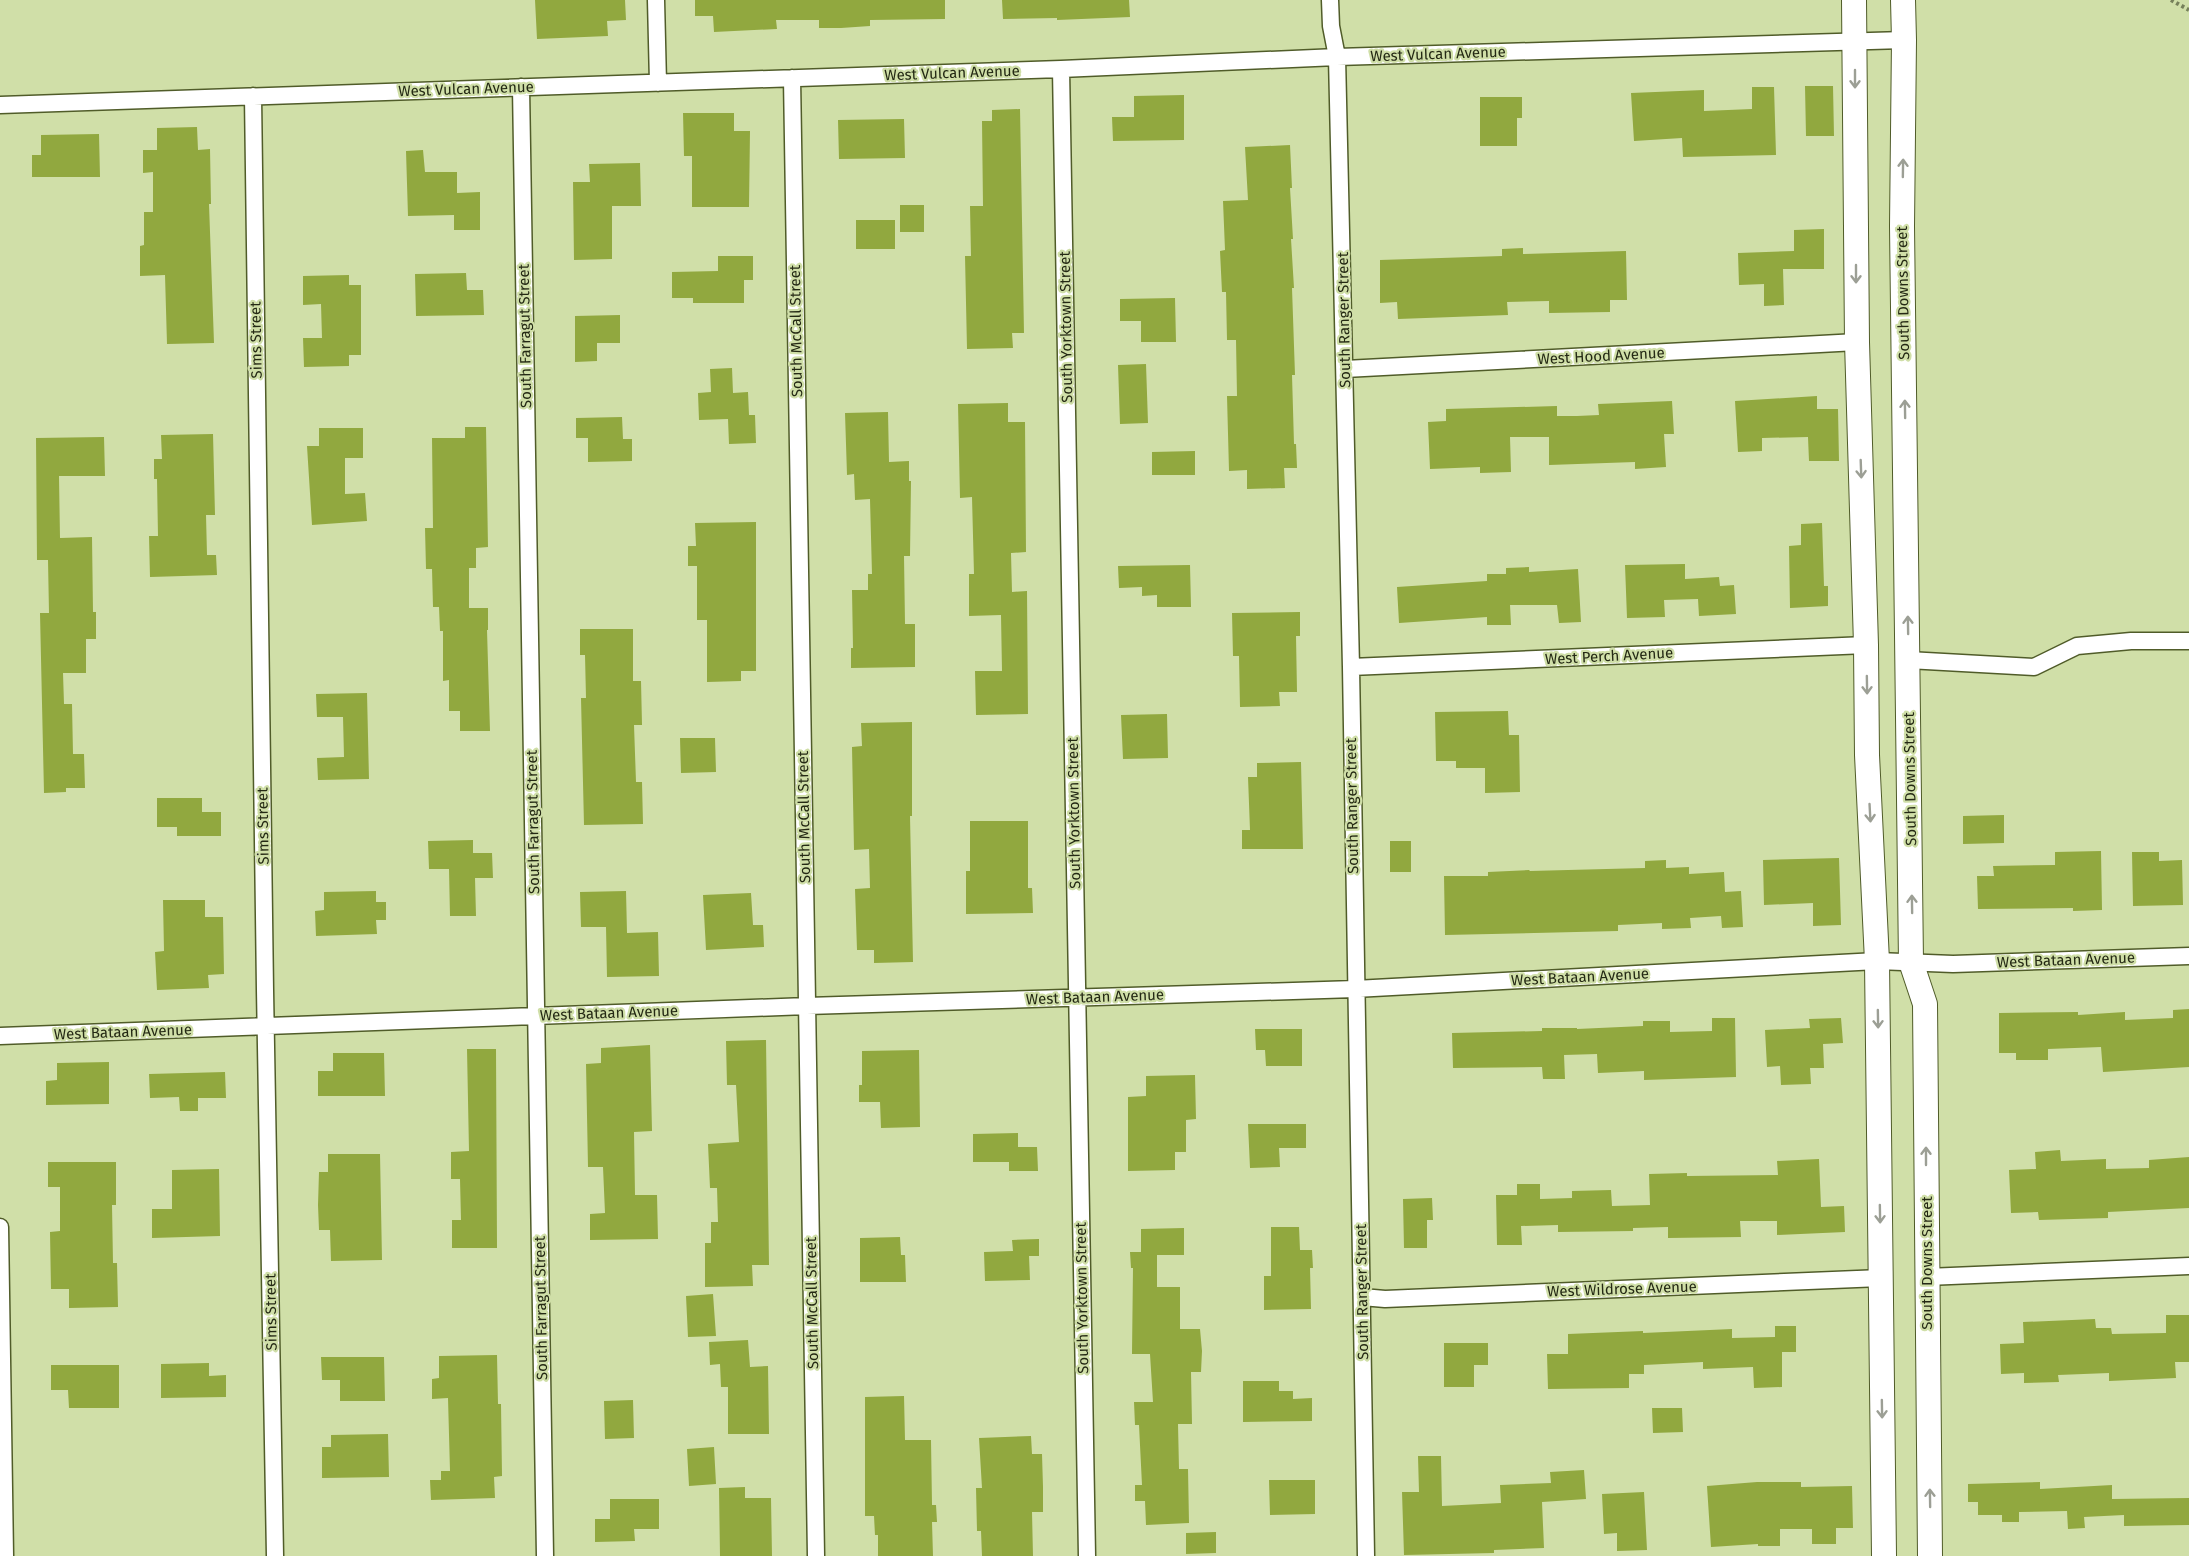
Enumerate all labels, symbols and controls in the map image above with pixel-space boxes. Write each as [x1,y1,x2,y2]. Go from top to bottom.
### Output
street label: West Vulcan Avenue [1370,43,1506,65]
street label: West Vulcan Avenue [884,62,1020,84]
one-way arrow [1849,69,1861,89]
street label: West Vulcan Avenue [398,78,534,100]
one-way arrow [1897,158,1909,178]
street label: South Downs Street [1893,226,1913,360]
street label: South Yorktown Street [1056,250,1076,403]
street label: South Ranger Street [1334,251,1354,388]
street label: South Farragut Street [515,263,535,408]
street label: South McCall Street [786,264,806,397]
one-way arrow [1850,264,1862,284]
street label: Sims Street [246,301,266,379]
street label: West Hood Avenue [1537,344,1665,368]
one-way arrow [1899,400,1911,420]
one-way arrow [1855,459,1866,479]
one-way arrow [1902,616,1914,636]
street label: West Perch Avenue [1544,644,1674,668]
one-way arrow [1861,675,1873,695]
street label: South Downs Street [1900,712,1920,846]
street label: South Yorktown Street [1064,736,1084,889]
street label: South Ranger Street [1342,737,1362,874]
street label: South Farragut Street [523,749,543,894]
street label: South McCall Street [794,750,814,883]
street label: Sims Street [253,787,273,865]
one-way arrow [1865,803,1876,823]
one-way arrow [1906,894,1917,914]
street label: West Bataan Avenue [1997,949,2135,971]
street label: West Bataan Avenue [1511,964,1649,990]
street label: West Bataan Avenue [1026,986,1164,1008]
street label: West Bataan Avenue [540,1002,678,1024]
one-way arrow [1872,1009,1884,1029]
street label: West Bataan Avenue [54,1021,192,1043]
one-way arrow [1920,1146,1932,1166]
street label: South Downs Street [1918,1196,1936,1330]
one-way arrow [1874,1204,1886,1224]
street label: South Yorktown Street [1072,1221,1092,1374]
street label: South Ranger Street [1352,1223,1372,1360]
street label: South Farragut Street [531,1235,551,1380]
street label: South McCall Street [802,1236,822,1369]
street label: Sims Street [261,1273,281,1351]
street label: West Wildrose Avenue [1547,1277,1697,1301]
one-way arrow [1876,1399,1888,1419]
one-way arrow [1924,1488,1935,1508]

